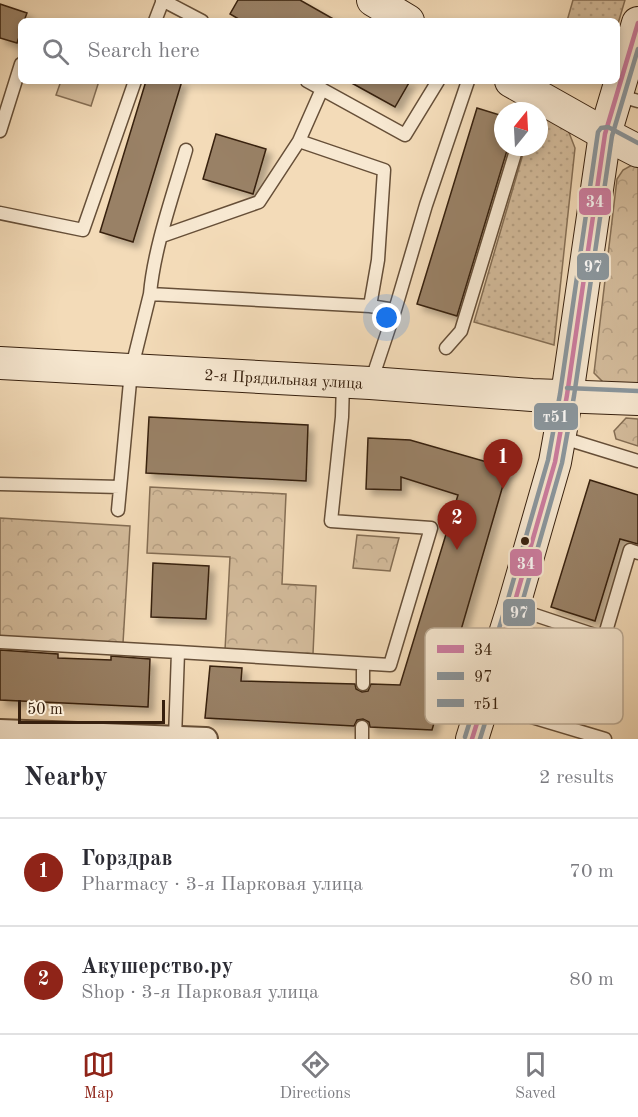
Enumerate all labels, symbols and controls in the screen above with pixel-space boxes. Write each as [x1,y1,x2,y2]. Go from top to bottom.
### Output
search box [18,18,620,84]
icon: search [39,35,72,68]
text: Search here [87,40,200,62]
north arrow [494,102,548,156]
line badge: 34 [578,187,612,216]
text: 34 [586,195,604,211]
line badge: 97 [576,252,610,281]
text: 97 [584,260,602,276]
your location [372,303,401,332]
street label: 2-я Прядильная улица [204,368,363,393]
line badge: т51 [533,402,579,431]
text: т51 [543,410,569,426]
pin: 1 [484,440,522,489]
pin: 2 [438,500,476,550]
unlabelled marker [519,535,531,547]
line badge: 34 [509,548,543,577]
text: 34 [517,557,535,573]
line badge: 97 [502,598,536,627]
text: 97 [510,606,528,622]
legend [425,628,623,724]
text: 34 [474,643,493,659]
text: 97 [474,670,493,686]
scale bar [18,697,165,724]
text: т51 [474,697,500,713]
text: 50 m [27,702,63,718]
text: Nearby [24,765,108,791]
text: 2 results [539,768,614,788]
text: Горздрав [81,848,172,870]
text: 1 [38,862,49,882]
text: 70 m [569,862,614,882]
text: Pharmacy · 3-я Парковая улица [81,875,363,895]
text: Акушерство.ру [81,956,233,978]
text: 2 [38,970,49,990]
text: 80 m [569,970,614,990]
text: Shop · 3-я Парковая улица [81,983,319,1003]
tab: Map [82,1048,115,1104]
tab: Directions [280,1048,351,1104]
tab: Saved [515,1048,556,1104]

